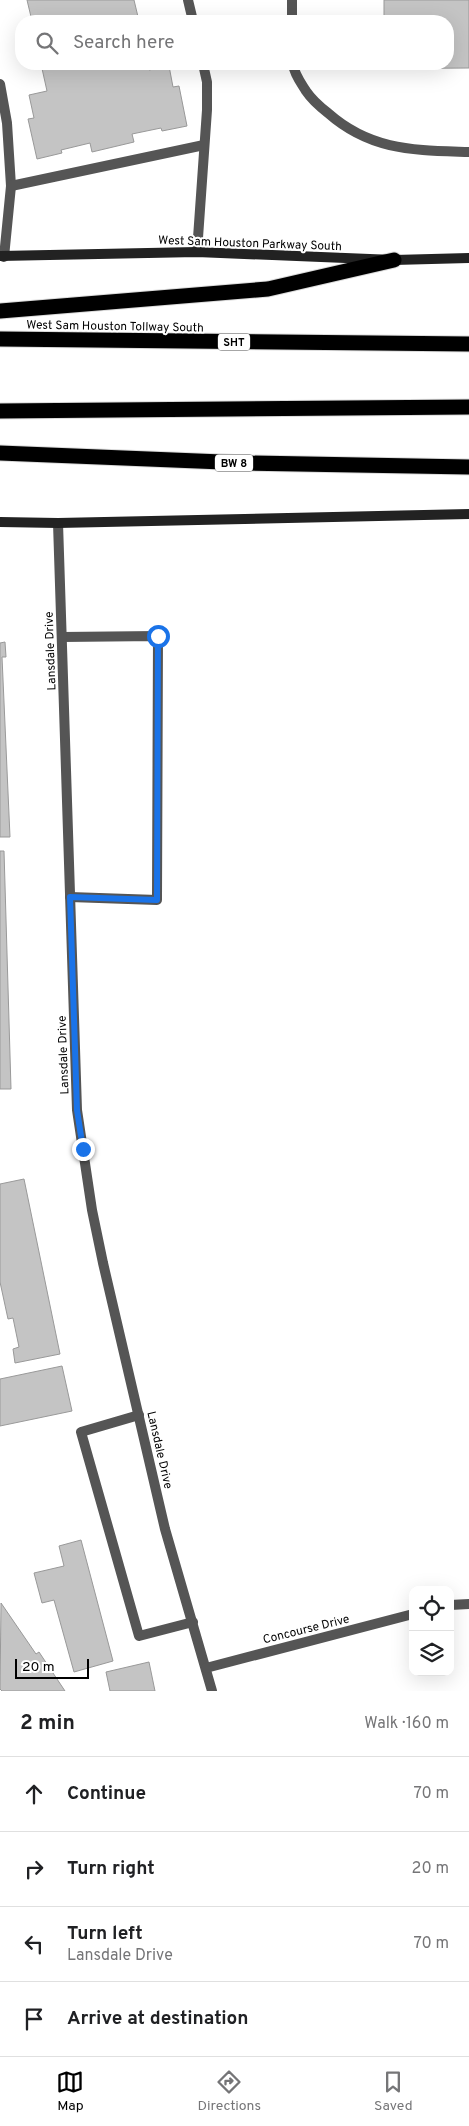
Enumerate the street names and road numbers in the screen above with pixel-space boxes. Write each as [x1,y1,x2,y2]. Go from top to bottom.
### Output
street label: West Sam Houston Parkway South [158,233,342,255]
street label: West Sam Houston Tollway South [26,317,204,337]
road number: SHT [218,334,250,351]
road number: BW 8 [215,454,253,472]
street label: Lansdale Drive [42,611,60,691]
street label: Lansdale Drive [55,1015,73,1095]
street label: Lansdale Drive [142,1410,176,1491]
street label: Concourse Drive [261,1611,351,1648]

